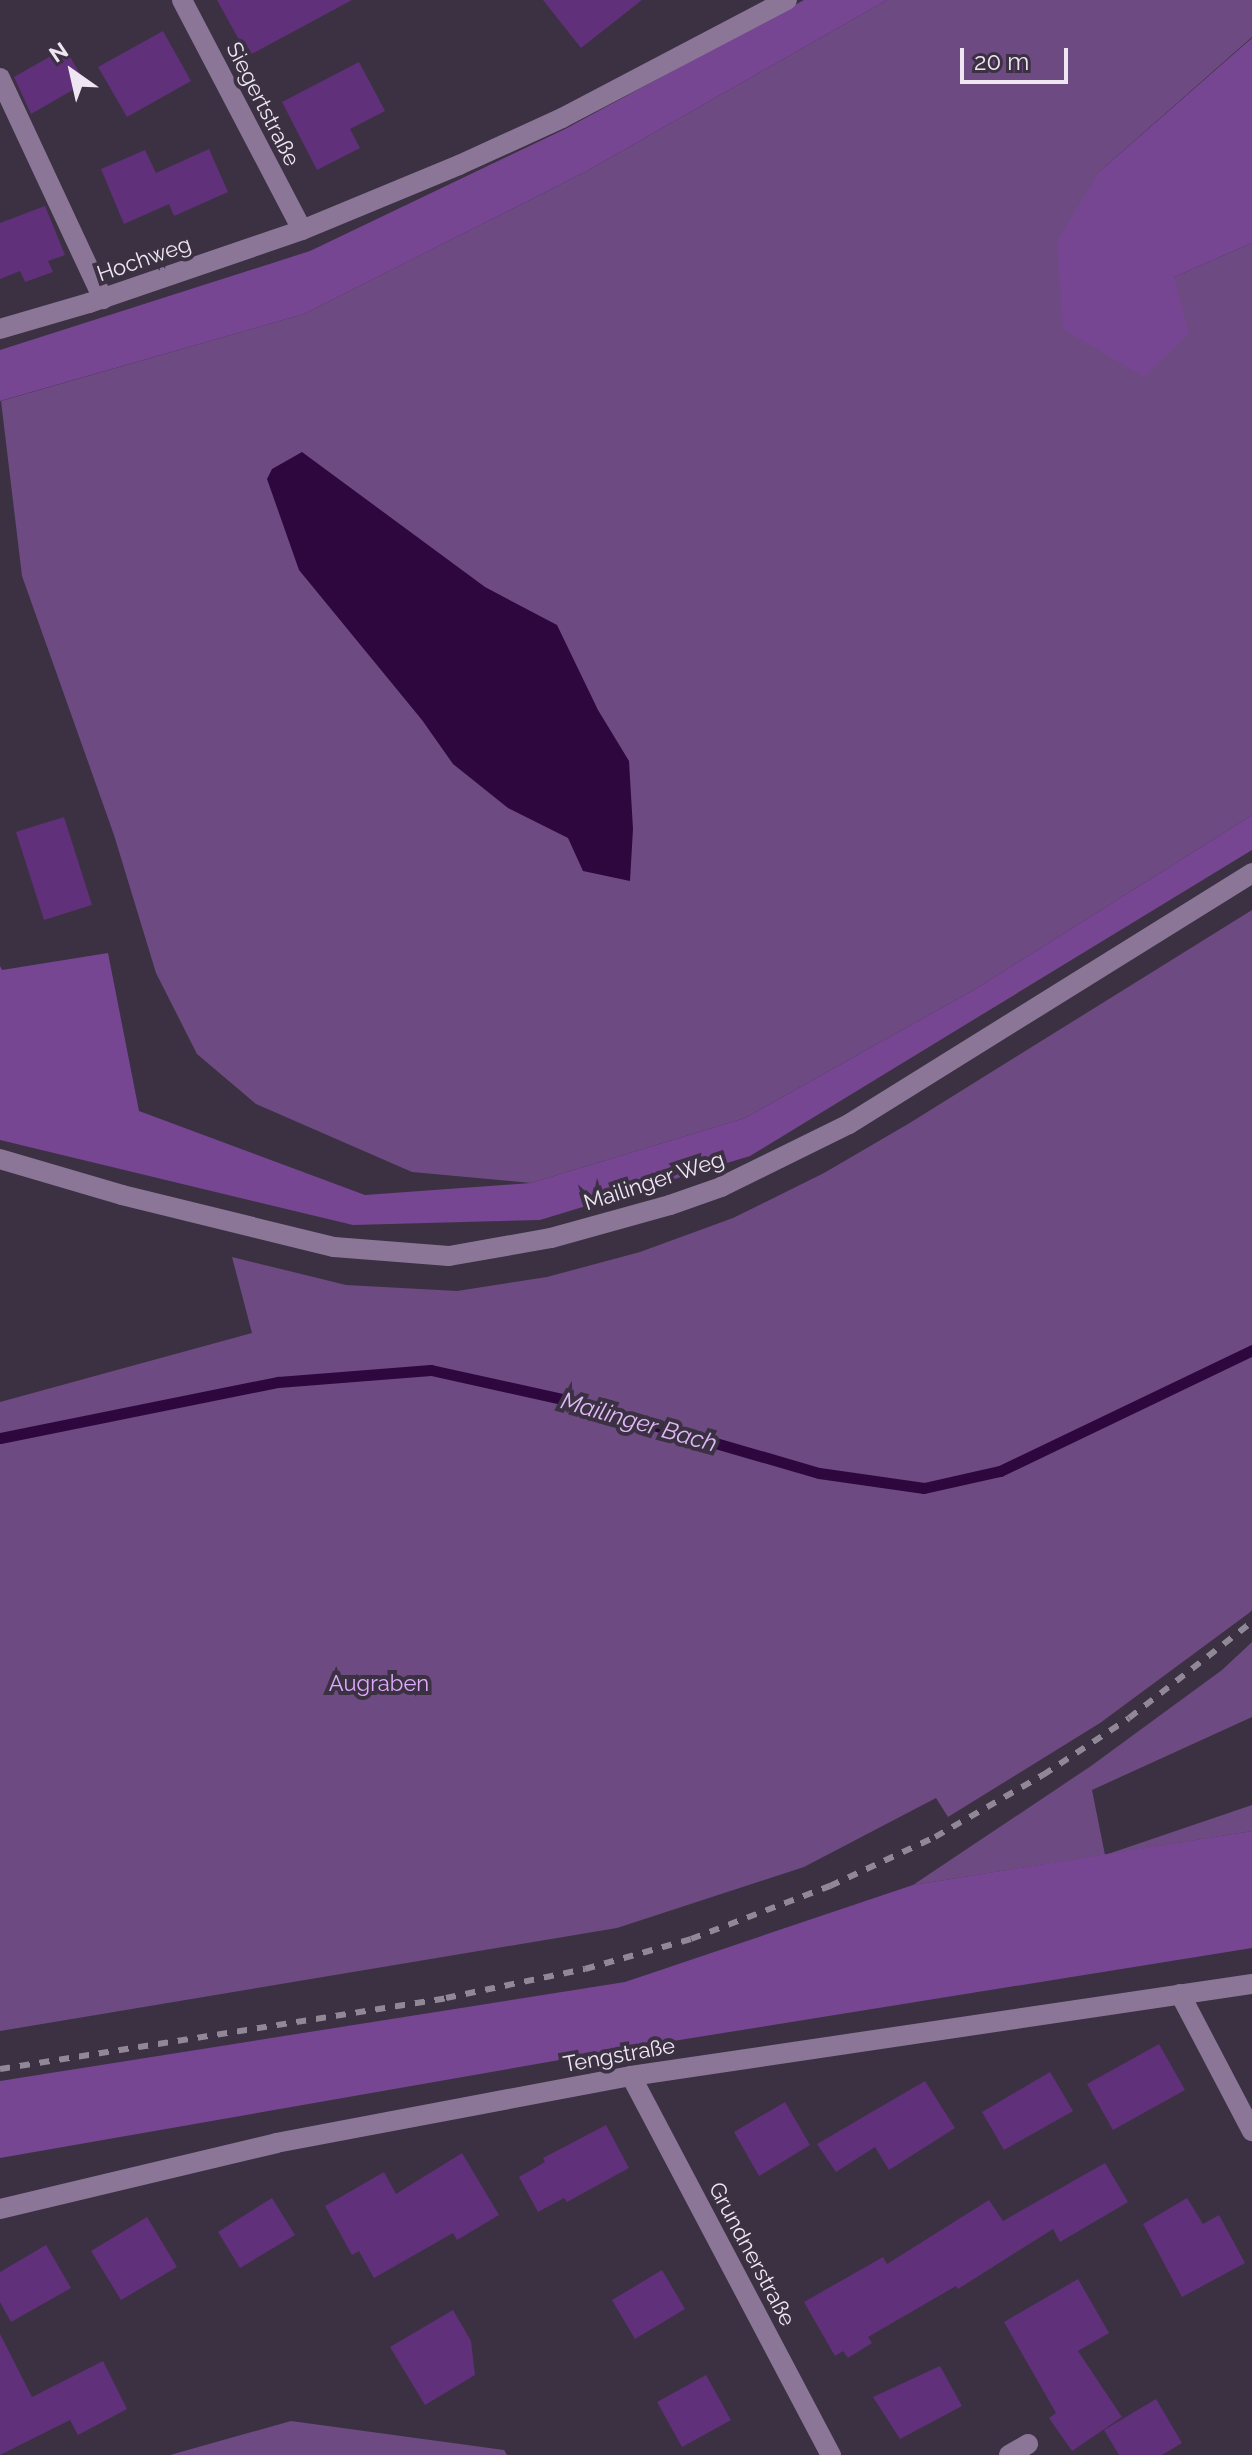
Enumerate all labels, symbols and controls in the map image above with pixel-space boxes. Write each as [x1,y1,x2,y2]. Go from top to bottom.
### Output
north arrow [32,32,112,112]
scale bar [964,32,1072,82]
text: N [44,37,73,68]
street label: Siegertstraße [221,38,305,170]
text: 20 m [974,47,1029,76]
street label: Hochweg [93,231,195,287]
street label: Mailinger Weg [580,1146,728,1216]
water label: Mailinger Bach [557,1386,721,1458]
park label: Augraben [329,1671,429,1697]
street label: Tengstraße [561,2032,677,2078]
street label: Grundnerstraße [703,2178,801,2330]

